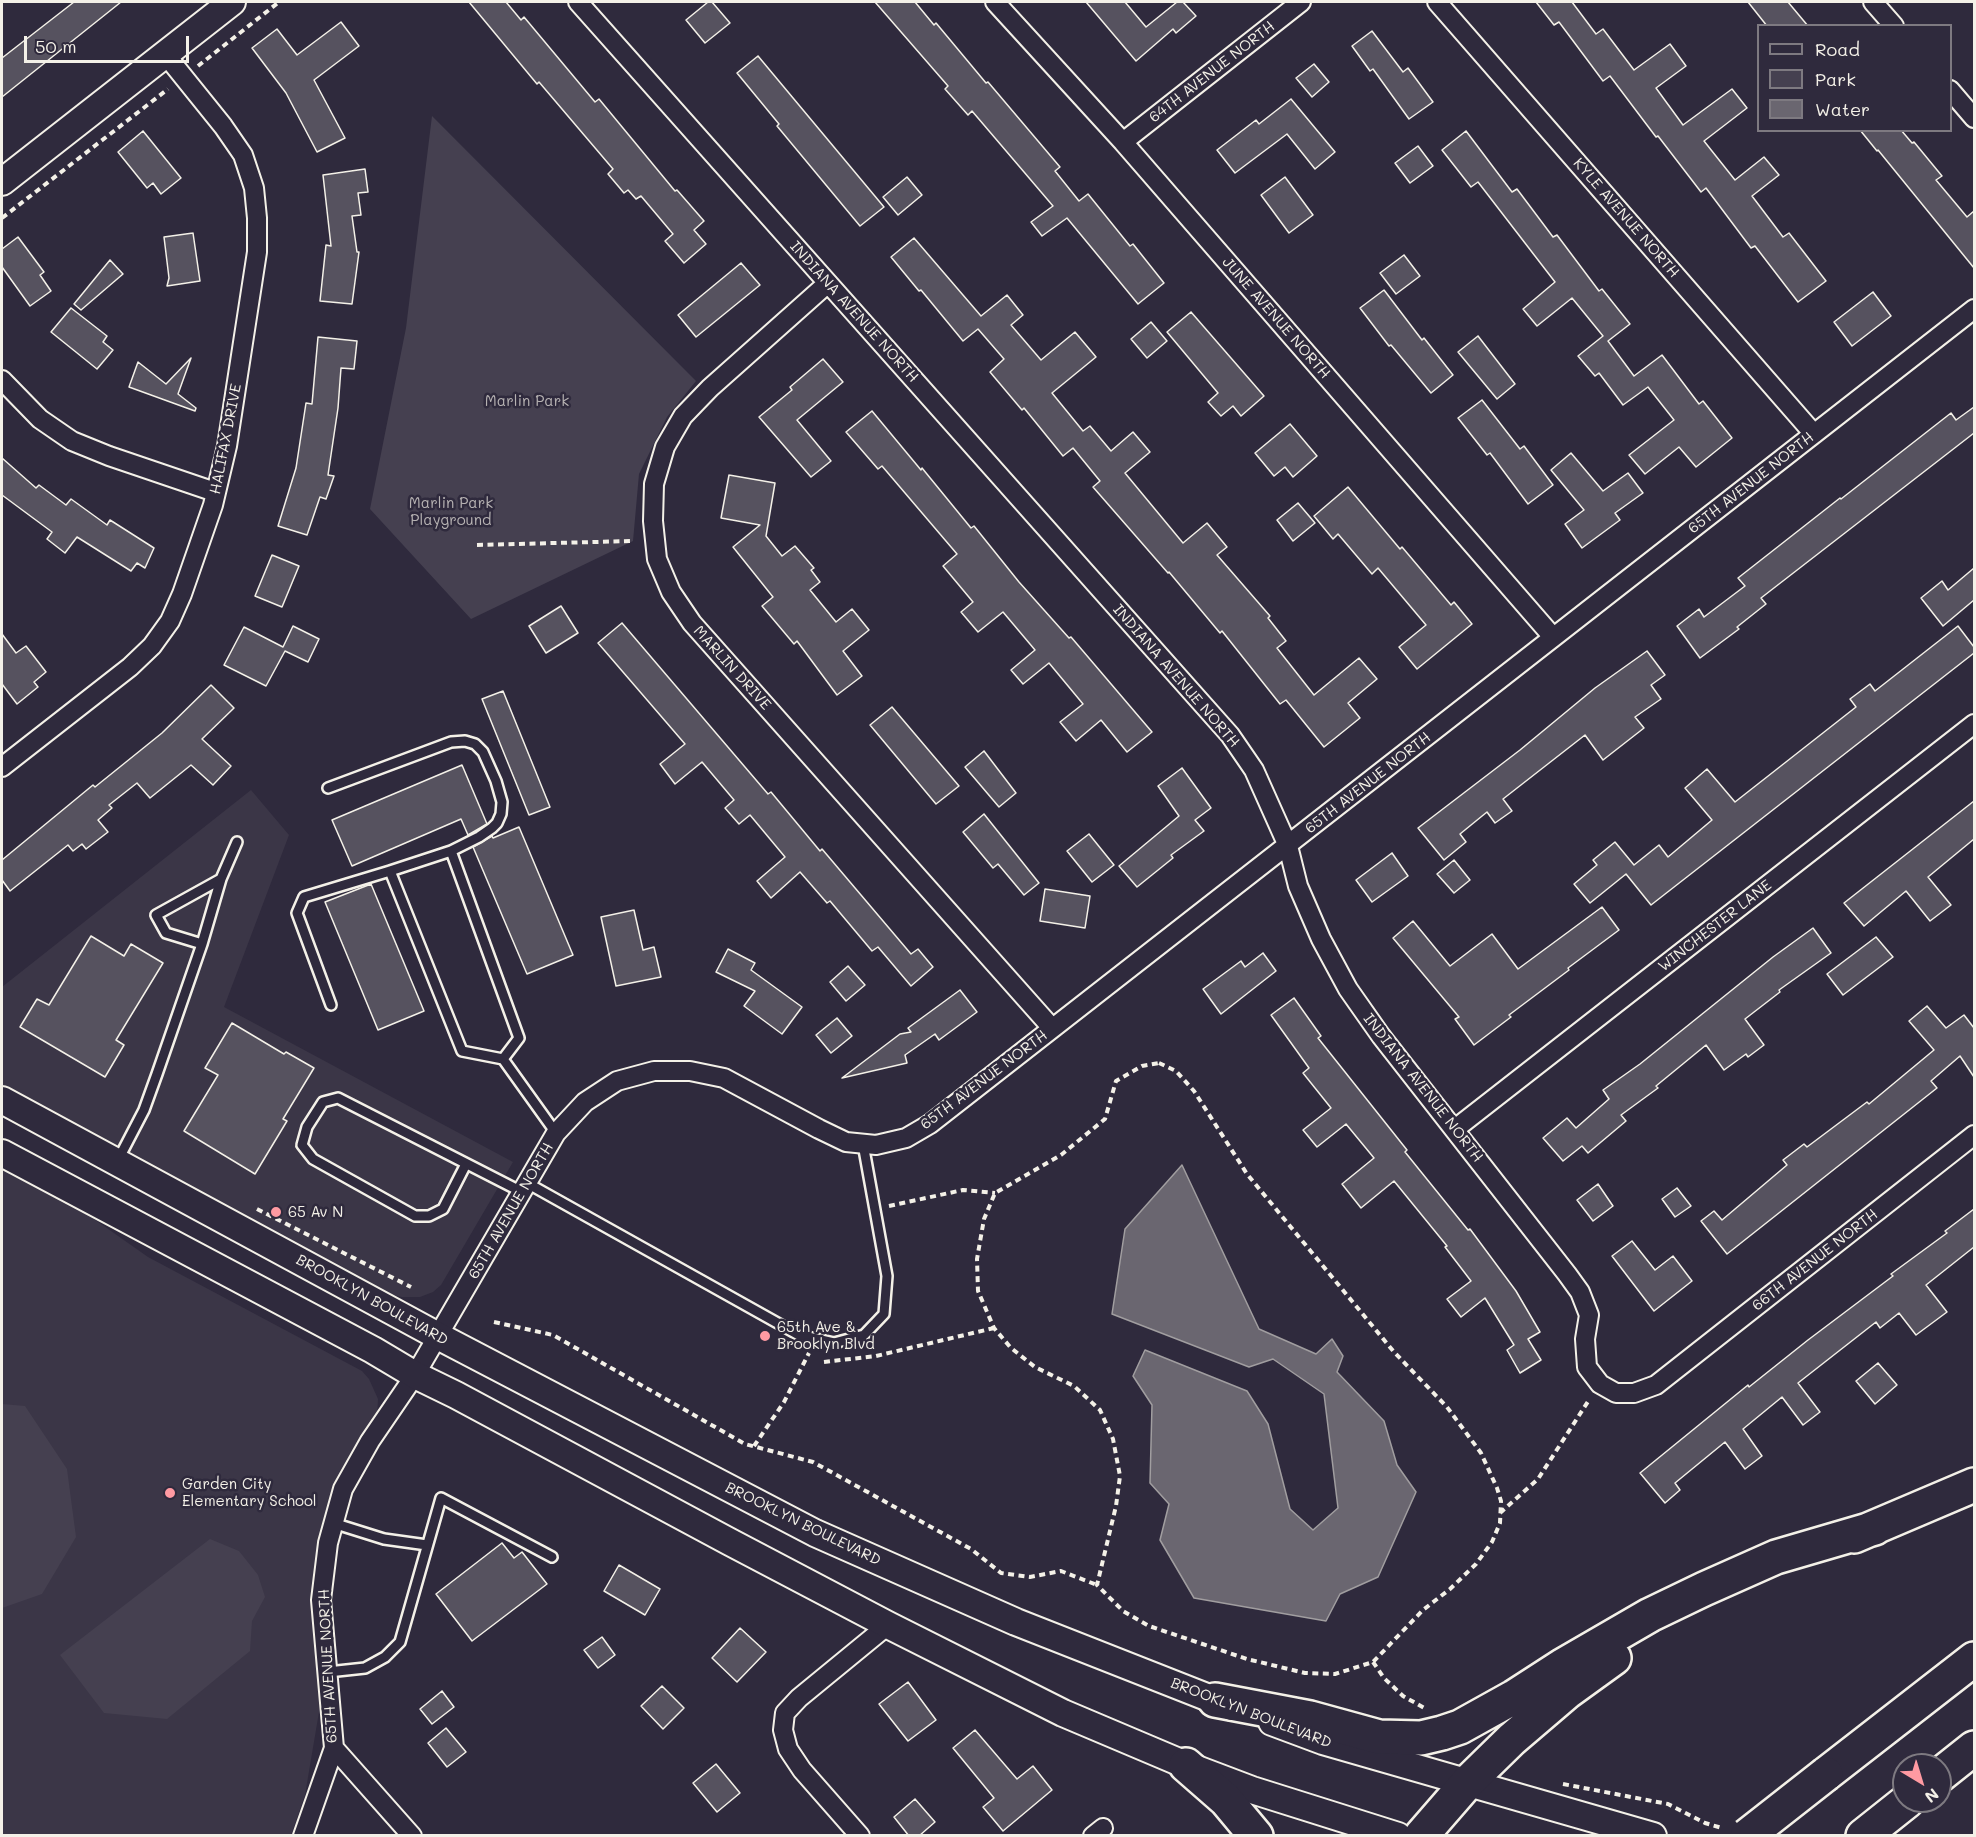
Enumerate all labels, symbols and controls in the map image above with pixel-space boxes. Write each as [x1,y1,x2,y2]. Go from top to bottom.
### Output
street label: 64TH AVENUE NORTH [1146,17,1278,127]
scale bar [27,24,192,62]
legend [1757,24,1952,132]
text: 50 m [35,34,77,58]
text: Road [1815,37,1860,61]
text: Park [1815,67,1856,91]
text: Water [1815,97,1870,121]
street label: KYLE AVENUE NORTH [1569,154,1683,282]
street label: INDIANA AVENUE NORTH [786,238,922,386]
street label: JUNE AVENUE NORTH [1218,254,1334,382]
street label: HALIFAX DRIVE [206,382,246,496]
park label: Marlin Park [485,392,569,410]
street label: 65TH AVENUE NORTH [1685,428,1817,538]
park label: Marlin Park Playground [409,494,493,529]
street label: INDIANA AVENUE NORTH [1109,601,1243,751]
street label: MARLIN DRIVE [690,622,774,714]
street label: 65TH AVENUE NORTH [1302,728,1434,838]
street label: WINCHESTER LANE [1655,876,1775,976]
street label: INDIANA AVENUE NORTH [1359,1010,1487,1166]
street label: 65TH AVENUE NORTH [917,1026,1051,1134]
street label: 65TH AVENUE NORTH [465,1140,557,1282]
place label: 65 Av N [288,1203,343,1221]
marker: 65 Av N [269,1205,283,1219]
street label: 66TH AVENUE NORTH [1749,1205,1881,1315]
street label: BROOKLYN BOULEVARD [293,1251,451,1349]
place label: 65th Ave & Brooklyn Blvd [777,1318,875,1353]
marker: 65th Ave & Brooklyn Blvd [758,1329,772,1343]
place label: Garden City Elementary School [182,1475,317,1510]
street label: BROOKLYN BOULEVARD [722,1478,884,1570]
marker: Garden City Elementary School [163,1486,177,1500]
street label: 65TH AVENUE NORTH [315,1589,341,1743]
street label: BROOKLYN BOULEVARD [1168,1674,1334,1752]
north arrow [1892,1753,1952,1813]
text: N [1921,1784,1943,1808]

